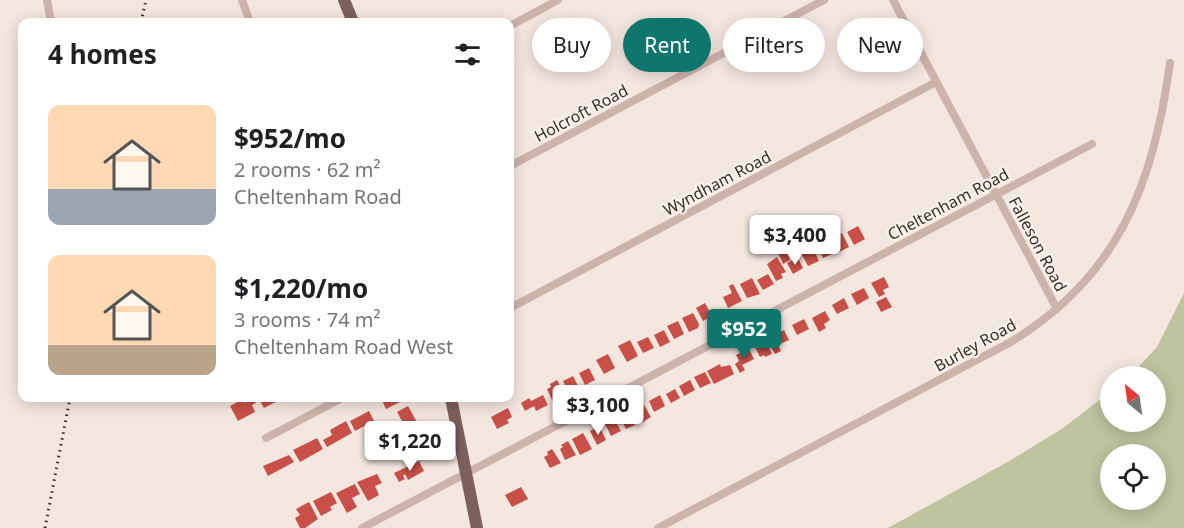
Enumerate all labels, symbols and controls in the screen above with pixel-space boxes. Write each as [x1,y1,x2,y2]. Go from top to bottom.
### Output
chip: Buy [532,18,611,72]
chip: Rent [623,18,711,72]
chip: Filters [723,18,825,72]
chip: New [837,18,923,72]
text: 4 homes [48,36,157,72]
icon: filters [451,38,484,71]
street label: Holcroft Road [530,79,632,147]
text: $952/mo [234,120,346,156]
icon: home [96,129,168,201]
street label: Wyndham Road [659,145,775,221]
text: 2 rooms · 62 m² [234,156,381,183]
street label: Cheltenham Road [884,163,1012,245]
text: Cheltenham Road [234,183,402,210]
street label: Falleson Road [1004,193,1072,295]
pin: $3,400 [746,215,844,266]
text: $3,400 [764,221,826,248]
text: $1,220/mo [234,270,368,306]
icon: home [96,279,168,351]
text: 3 rooms · 74 m² [234,306,381,333]
pin: $952 [708,309,780,360]
street label: Burley Road [930,313,1020,377]
text: $952 [721,315,767,342]
text: Cheltenham Road West [234,333,453,360]
north arrow [1100,366,1166,432]
map controls [1100,366,1166,510]
pin: $3,100 [549,385,647,436]
text: $3,100 [567,391,629,418]
pin: $1,220 [361,421,459,472]
text: $1,220 [379,427,441,454]
button: locate [1100,444,1166,510]

